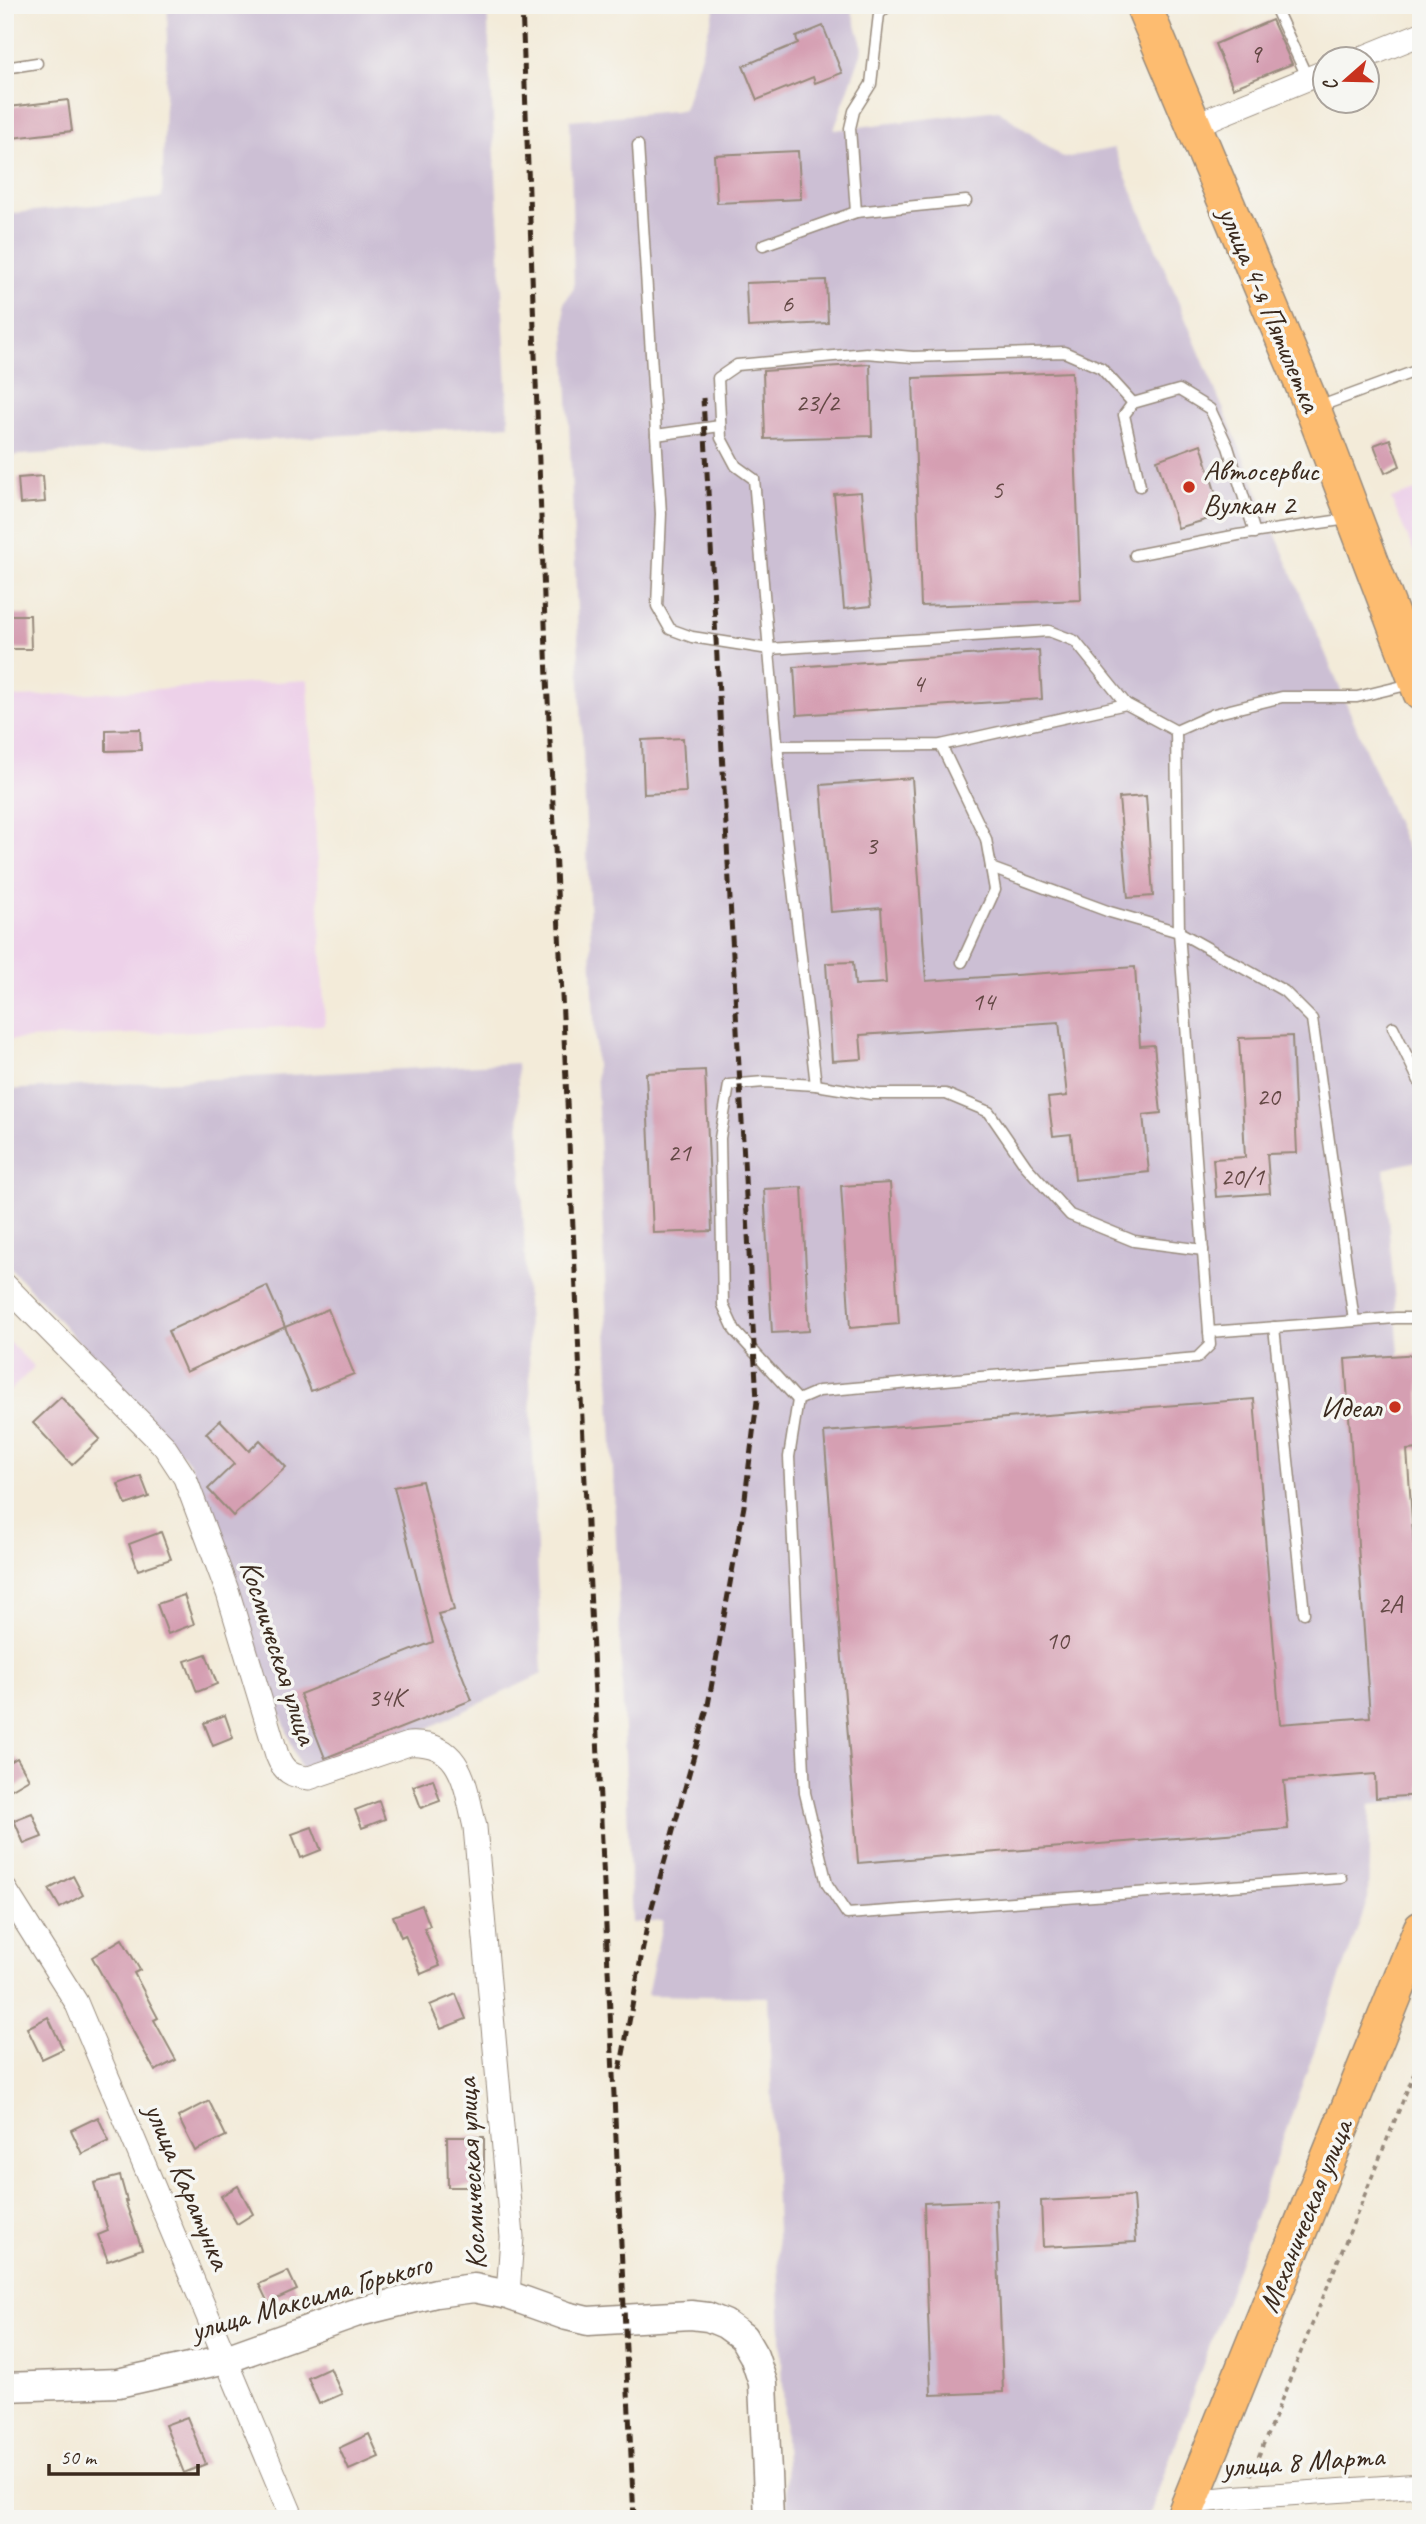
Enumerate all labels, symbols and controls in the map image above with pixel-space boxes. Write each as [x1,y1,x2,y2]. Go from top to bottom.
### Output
house number: 9 [1249,37,1263,70]
north arrow [1310,46,1380,116]
text: С [1317,74,1344,94]
street label: улица 4-я Пятилетка [1209,199,1331,419]
house number: 6 [781,287,794,320]
house number: 23/2 [795,386,841,419]
place label: Автосервис Вулкан 2 [1203,451,1320,523]
house number: 5 [991,473,1004,506]
marker: Автосервис Вулкан 2 [1181,479,1197,495]
house number: 4 [912,667,926,700]
house number: 3 [865,829,879,862]
house number: 14 [971,985,997,1018]
house number: 20 [1256,1080,1282,1113]
house number: 21 [667,1136,692,1169]
house number: 20/1 [1220,1160,1265,1193]
place label: Идеал [1321,1388,1383,1426]
marker: Идеал [1387,1399,1403,1415]
street label: Космическая улица [231,1555,327,1751]
house number: 2А [1378,1588,1404,1621]
house number: 10 [1045,1624,1071,1657]
house number: 34К [368,1681,409,1714]
street label: Космическая улица [447,2075,495,2271]
street label: улица Каратунка [135,2095,241,2276]
street label: Механическая улица [1249,2112,1362,2318]
street label: улица Максима Горького [184,2244,437,2350]
scale bar [49,2433,198,2477]
street label: улица 8 Марта [1219,2436,1387,2486]
text: 50 m [60,2444,98,2470]

